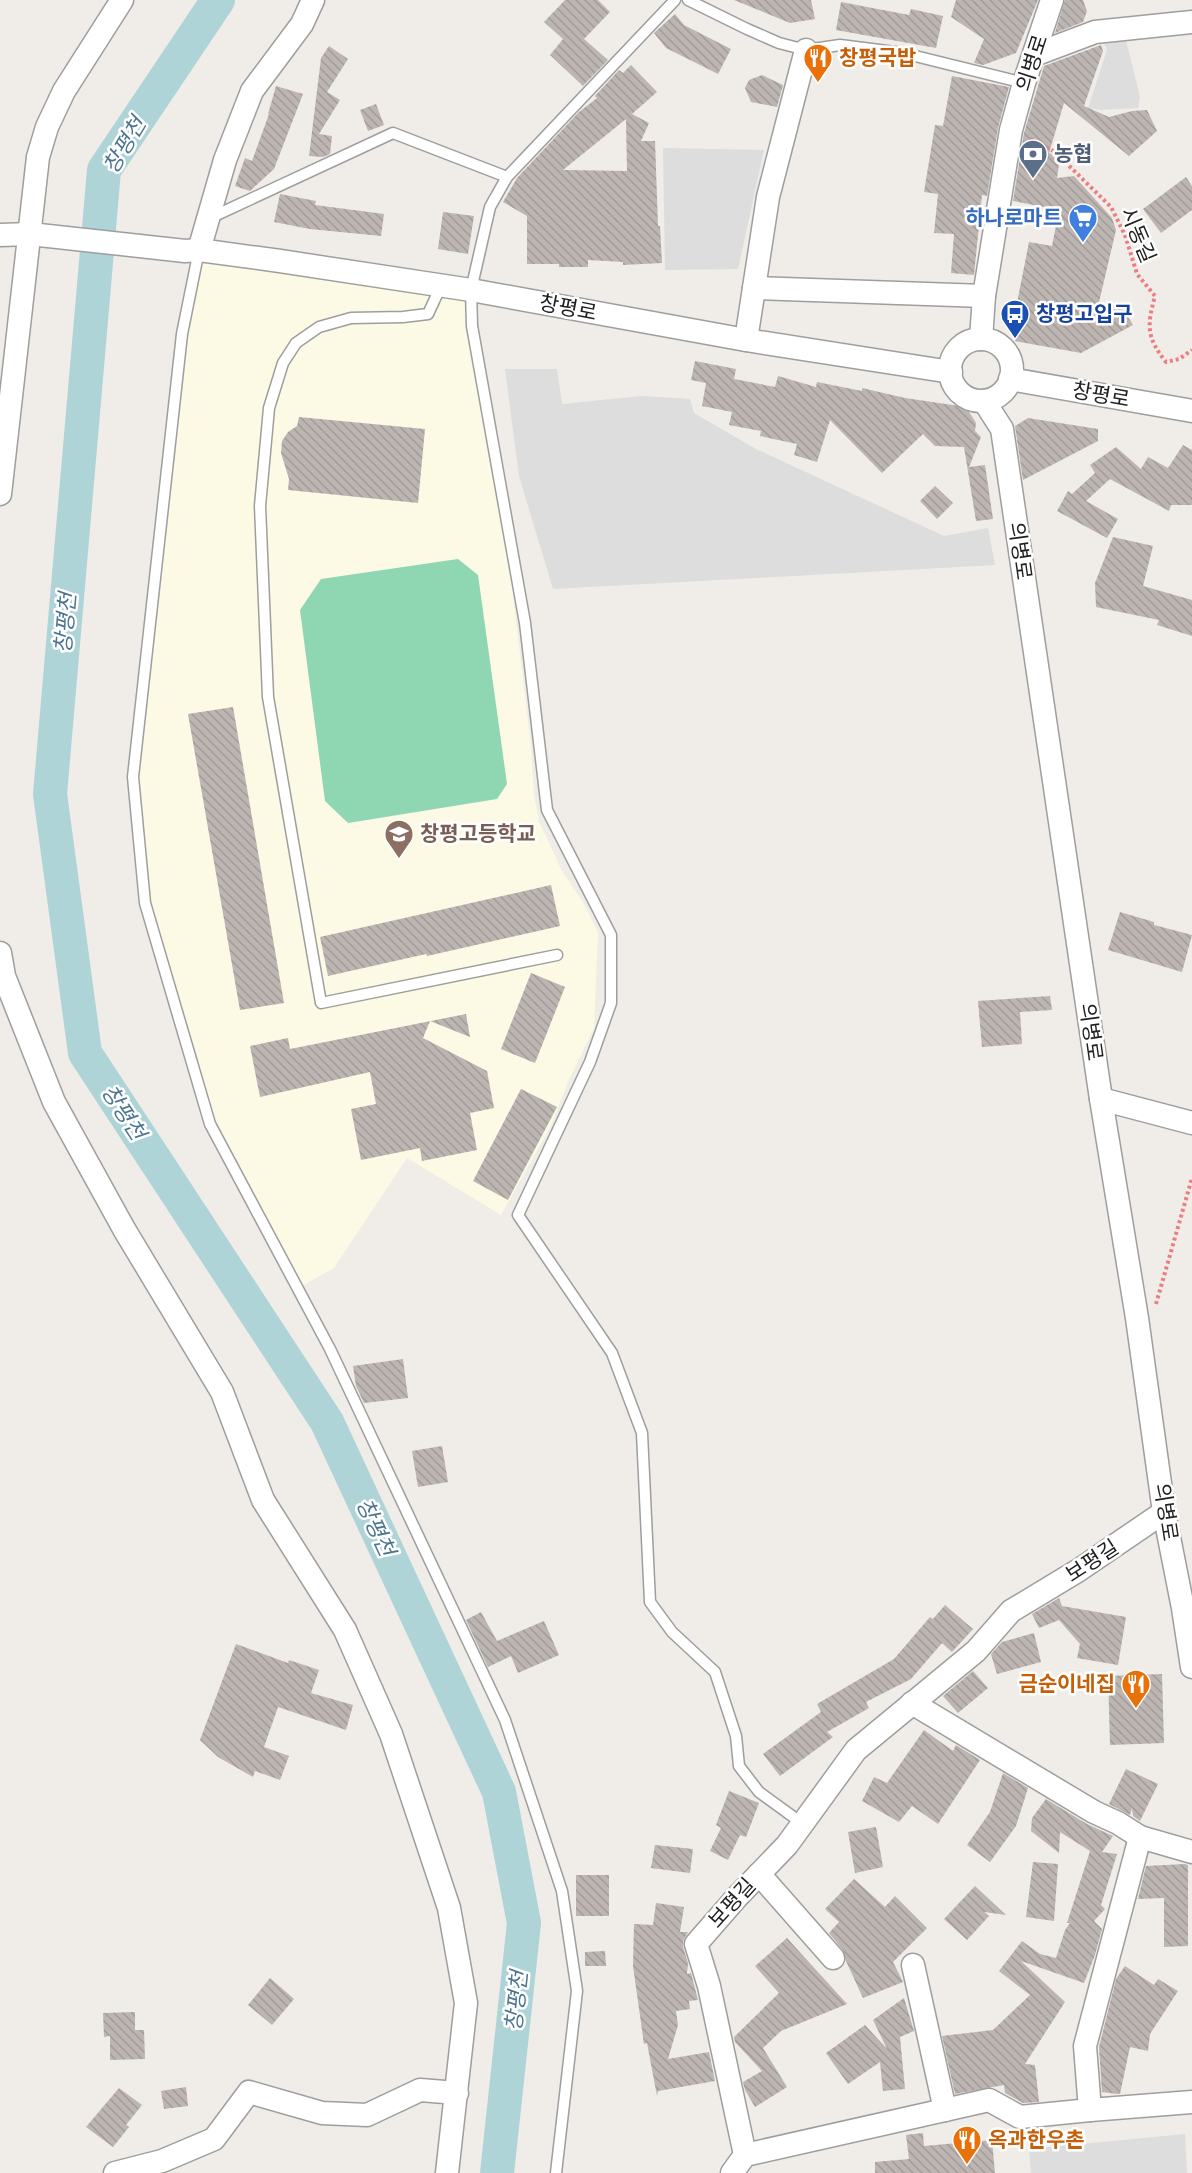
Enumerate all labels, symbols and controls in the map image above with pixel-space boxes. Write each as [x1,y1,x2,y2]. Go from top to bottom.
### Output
street label: 의병로 [1011,31,1052,94]
restaurant icon: 창평국밥 [802,42,834,84]
place label: 창평국밥 [839,45,916,70]
water label: 창평천 [97,110,153,178]
bank icon: 농협 [1017,138,1049,180]
place label: 농협 [1054,141,1093,166]
supermarket icon: 하나로마트 [1067,202,1099,244]
street label: 시동길 [1116,203,1161,266]
place label: 하나로마트 [965,205,1062,230]
street label: 창평로 [537,290,599,325]
bus stop icon: 창평고입구 [999,298,1031,340]
place label: 창평고입구 [1036,301,1133,326]
street label: 창평로 [1070,377,1132,412]
street label: 의병로 [1004,520,1037,581]
water label: 창평천 [49,589,82,654]
school or university icon: 창평고등학교 [383,818,415,860]
place label: 창평고등학교 [420,821,536,846]
street label: 의병로 [1075,1001,1108,1062]
water label: 창평천 [96,1079,153,1147]
street label: 의병로 [1150,1481,1183,1543]
water label: 창평천 [350,1494,402,1563]
street label: 보평길 [1061,1534,1123,1587]
restaurant icon: 금순이네집 [1120,1668,1152,1710]
place label: 금순이네집 [1018,1671,1115,1696]
street label: 보평길 [703,1873,760,1933]
water label: 창평천 [500,1967,533,2033]
restaurant icon: 옥과한우촌 [951,2124,983,2166]
place label: 옥과한우촌 [988,2127,1085,2152]

